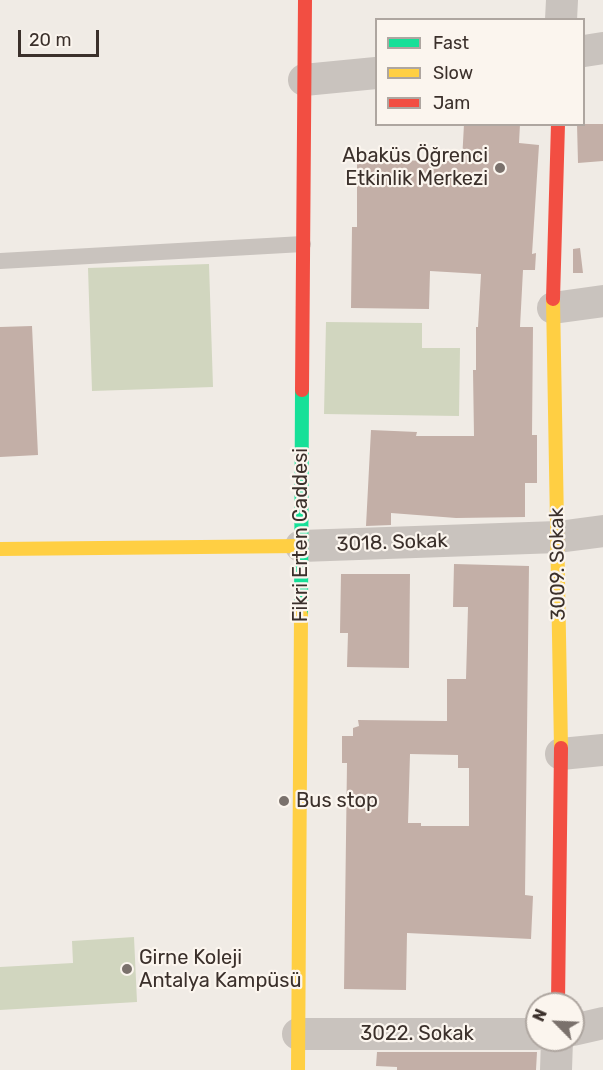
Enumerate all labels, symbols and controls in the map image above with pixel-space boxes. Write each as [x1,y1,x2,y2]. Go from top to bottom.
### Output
scale bar [21,18,102,56]
legend [375,18,585,126]
text: 20 m [29,29,71,51]
text: Fast [433,32,469,54]
text: Slow [433,62,473,84]
text: Jam [433,92,470,114]
place label: Abaküs Öğrenci Etkinlik Merkezi [342,144,488,191]
marker: Abaküs Öğrenci Etkinlik Merkezi [493,161,507,175]
street label: Fikri Erten Caddesi [289,448,313,622]
street label: 3009. Sokak [545,507,571,621]
street label: 3018. Sokak [336,529,448,557]
place label: Bus stop [296,789,378,813]
marker: Bus stop [277,794,291,808]
place label: Girne Koleji Antalya Kampüsü [139,946,302,993]
marker: Girne Koleji Antalya Kampüsü [120,962,134,976]
north arrow [525,992,585,1052]
text: N [529,1006,551,1024]
street label: 3022. Sokak [360,1022,474,1046]

